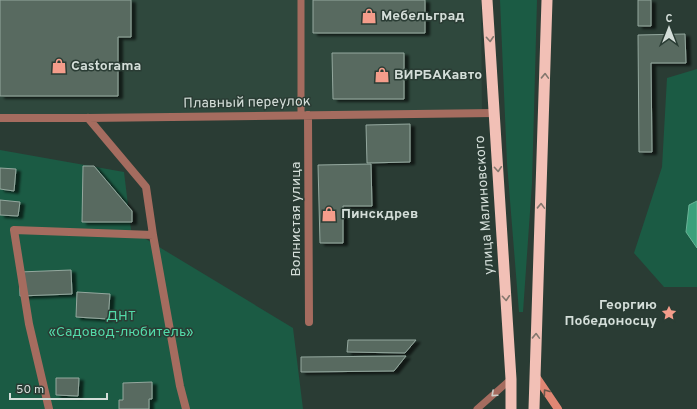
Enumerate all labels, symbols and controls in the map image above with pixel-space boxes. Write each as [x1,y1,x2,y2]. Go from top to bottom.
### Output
shop icon: Мебельград [360,7,378,25]
place label: Мебельград [381,8,465,25]
north arrow [649,8,689,48]
text: С [665,12,673,26]
one-way arrow [485,36,494,42]
shop icon: Castorama [50,57,68,75]
place label: Castorama [71,58,141,75]
shop icon: ВИРБАКавто [373,66,391,84]
place label: ВИРБАКавто [394,67,482,84]
one-way arrow [541,73,550,79]
street label: Плавный переулок [183,93,311,113]
street label: улица Малиновского [472,135,498,275]
street label: Волнистая улица [288,162,305,276]
one-way arrow [494,166,502,172]
one-way arrow [536,203,545,209]
shop icon: Пинскдрев [320,205,338,223]
place label: Пинскдрев [341,206,418,223]
one-way arrow [502,295,510,301]
place label: Георгию Победоносцу [564,297,657,330]
place icon: Георгию Победоносцу [660,304,678,322]
park label: ДНТ «Садовод-любитель» [49,308,193,341]
one-way arrow [531,333,540,339]
scale bar [10,375,107,401]
text: 50 m [16,382,44,398]
one-way arrow [491,389,499,397]
one-way arrow [543,389,551,396]

